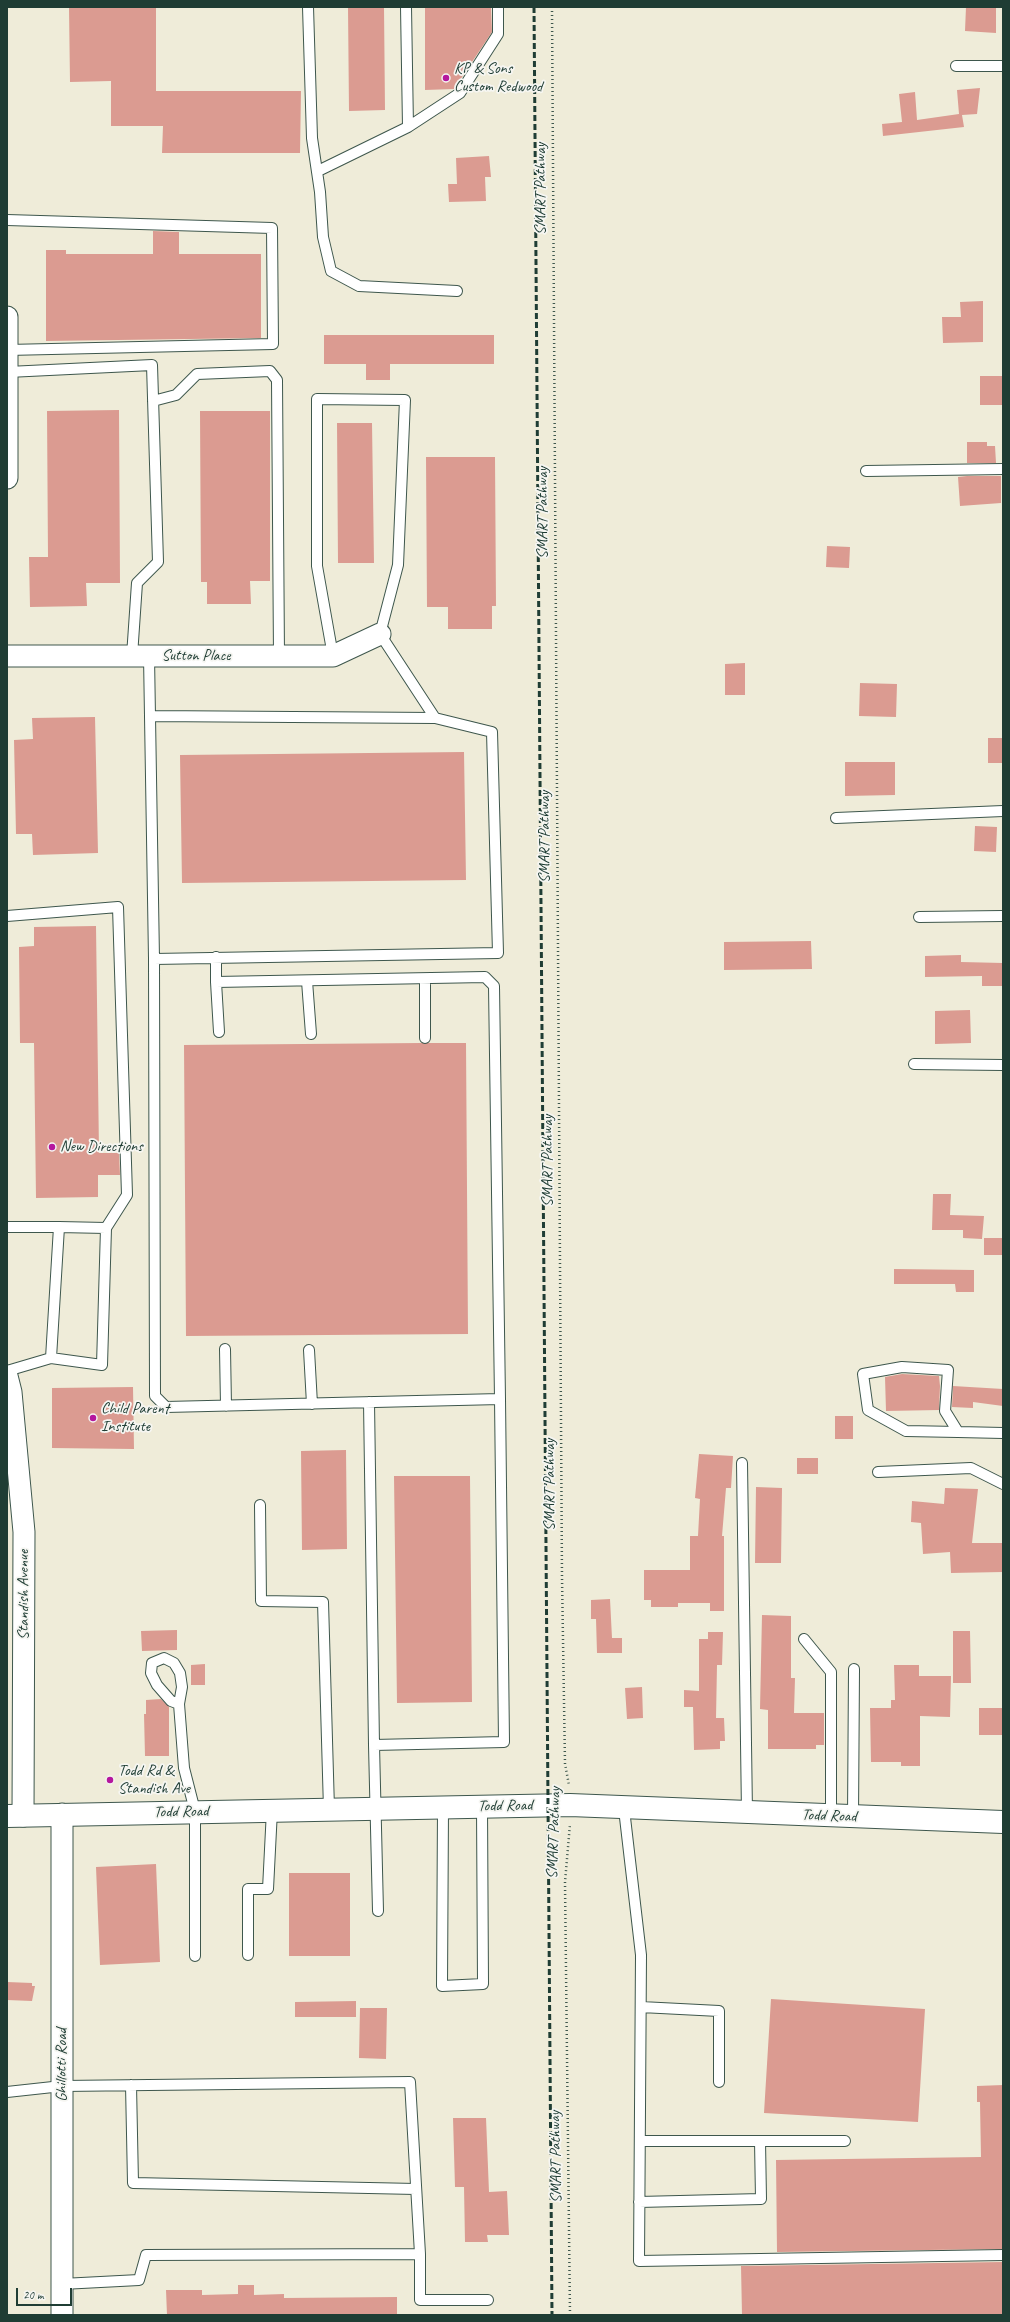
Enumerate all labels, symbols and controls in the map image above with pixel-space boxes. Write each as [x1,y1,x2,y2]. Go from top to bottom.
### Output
place label: KP & Sons Custom Redwood [454,59,542,97]
marker: KP & Sons Custom Redwood [441,73,451,83]
street label: SMART Pathway [531,143,551,235]
street label: SMART Pathway [533,467,553,559]
street label: Sutton Place [162,646,230,666]
street label: SMART Pathway [535,791,555,883]
street label: SMART Pathway [538,1115,558,1207]
place label: New Directions [60,1137,143,1157]
marker: New Directions [47,1142,57,1152]
place label: Child Parent Institute [101,1399,169,1437]
marker: Child Parent Institute [88,1413,98,1423]
street label: SMART Pathway [540,1439,560,1531]
street label: Standish Avenue [14,1550,34,1640]
place label: Todd Rd & Standish Ave [118,1761,190,1799]
marker: Todd Rd & Standish Ave [105,1775,115,1785]
street label: SMART Pathway [543,1787,565,1879]
street label: Todd Road [477,1796,533,1816]
street label: Todd Road [153,1802,209,1822]
street label: Todd Road [801,1805,857,1827]
street label: Ghillotti Road [52,2028,72,2102]
street label: SMART Pathway [546,2111,566,2203]
scale bar [18,2280,74,2306]
text: 20 m [23,2287,43,2303]

